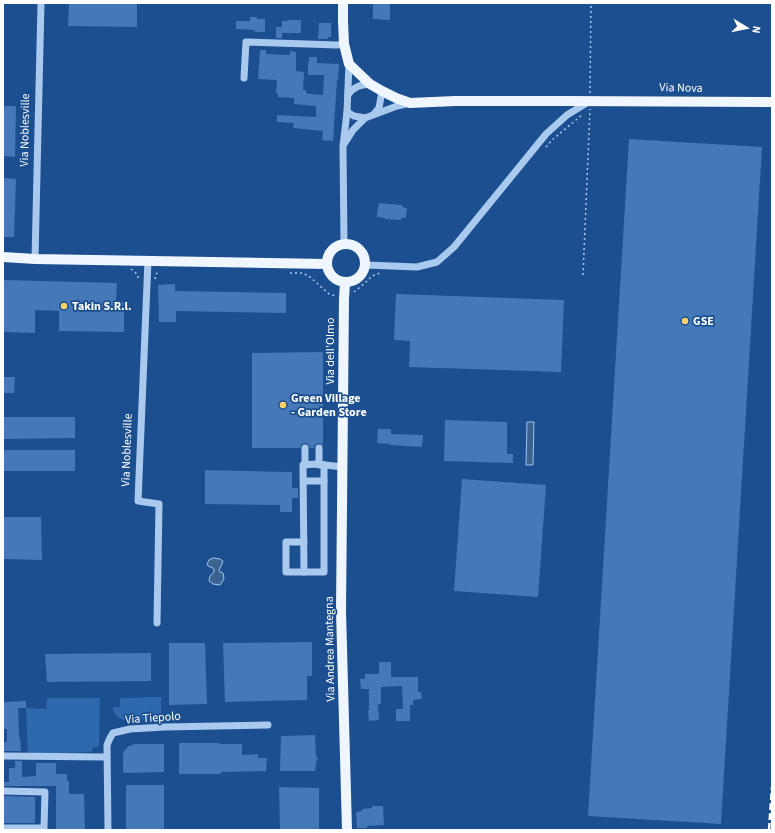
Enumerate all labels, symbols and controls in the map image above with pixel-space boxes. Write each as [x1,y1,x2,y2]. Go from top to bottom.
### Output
north arrow [727,8,767,48]
text: N [748,25,764,35]
street label: Via Nova [659,79,703,97]
street label: Via Noblesville [16,93,34,167]
place label: Takin S.R.l. [72,298,132,315]
marker: Takin S.R.l. [59,301,69,311]
place label: GSE [693,313,714,330]
marker: GSE [680,316,690,326]
street label: Via dell'Olmo [322,318,339,384]
place label: Green Village - Garden Store [291,390,367,421]
marker: Green Village - Garden Store [278,400,288,410]
street label: Via Noblesville [117,413,137,487]
street label: Via Andrea Mantegna [321,596,339,702]
street label: Via Tiepolo [125,708,181,728]

